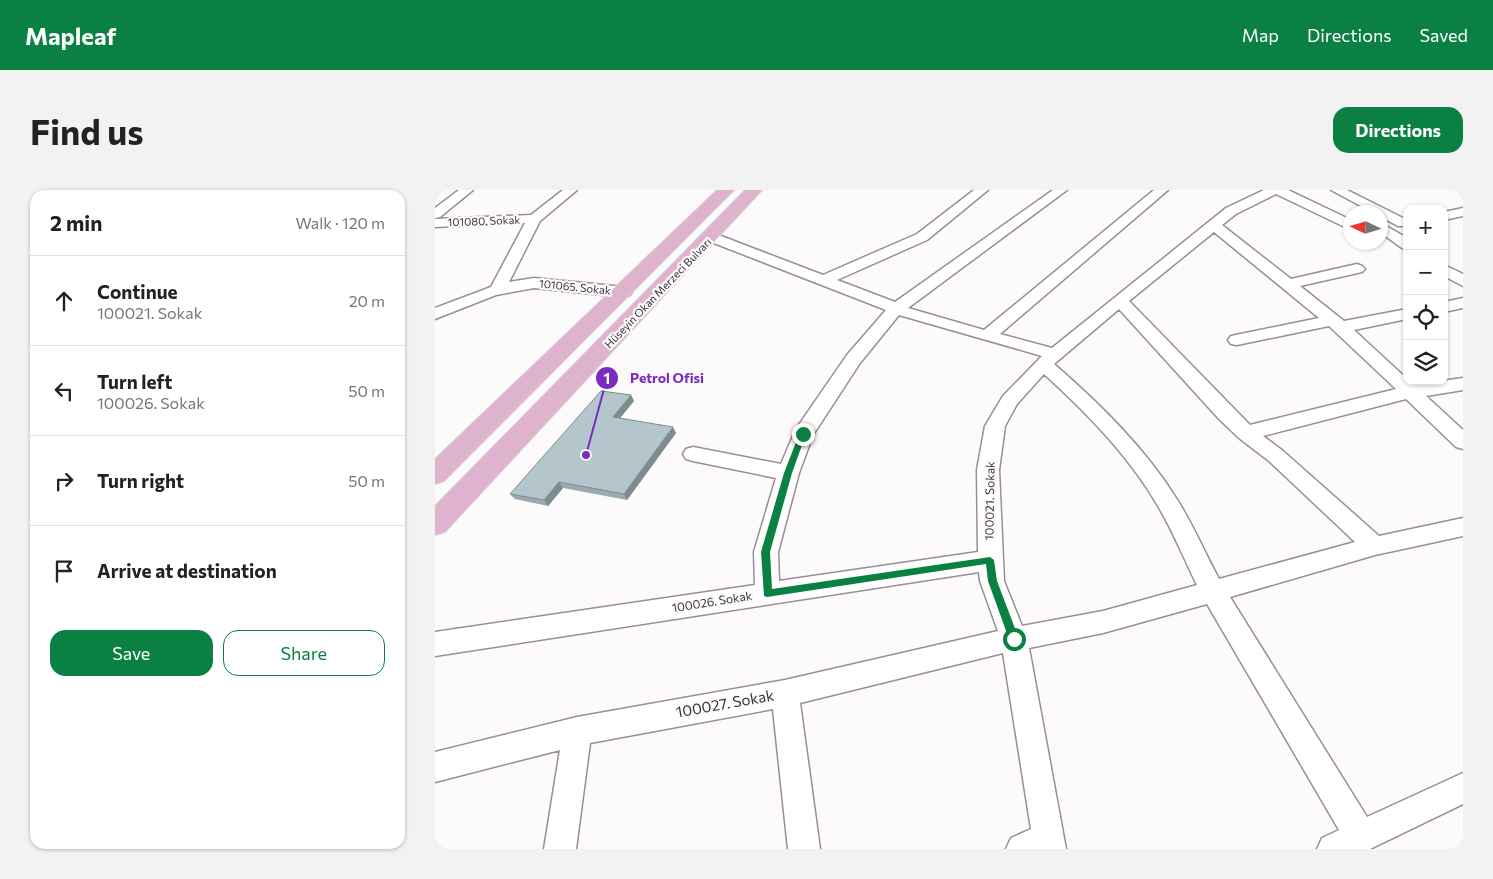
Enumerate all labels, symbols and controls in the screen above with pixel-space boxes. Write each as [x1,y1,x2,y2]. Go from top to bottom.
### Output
text: Mapleaf [25,21,116,50]
text: Map [1242,24,1279,46]
text: Directions [1307,24,1391,46]
text: Saved [1419,24,1468,46]
button: Directions [1333,107,1463,153]
text: Find us [30,109,144,152]
north arrow [1343,205,1388,250]
map controls [1403,205,1448,385]
button: + [1403,205,1448,250]
text: 2 min [50,210,102,235]
text: Walk · 120 m [295,213,385,232]
street label: 101080. Sokak [447,213,521,228]
street label: Hüseyin Okan Merzeci Bulvarı [602,235,714,350]
button: − [1403,250,1448,295]
street label: 101065. Sokak [539,276,612,297]
text: Continue [97,280,177,303]
icon: ahead [50,287,78,315]
text: 20 m [349,291,385,310]
button: locate [1403,295,1448,340]
text: 100021. Sokak [97,303,202,322]
button: layers [1403,340,1448,385]
callout: Petrol Ofisi [595,364,714,393]
text: 1 [604,369,610,387]
text: Petrol Ofisi [630,369,704,386]
text: Turn left [97,370,172,393]
icon: left [50,377,78,405]
text: 50 m [348,381,385,400]
text: 100026. Sokak [97,393,205,412]
route end [792,423,815,446]
street label: 100021. Sokak [981,461,997,541]
icon: right [50,467,78,495]
text: Turn right [97,469,184,492]
text: 50 m [348,471,385,490]
icon: arrive [50,557,78,585]
text: Arrive at destination [97,559,277,582]
street label: 100026. Sokak [671,588,753,614]
route start [1003,628,1026,651]
button: Save [50,630,213,676]
button: Share [223,630,385,676]
street label: 100027. Sokak [674,686,775,720]

